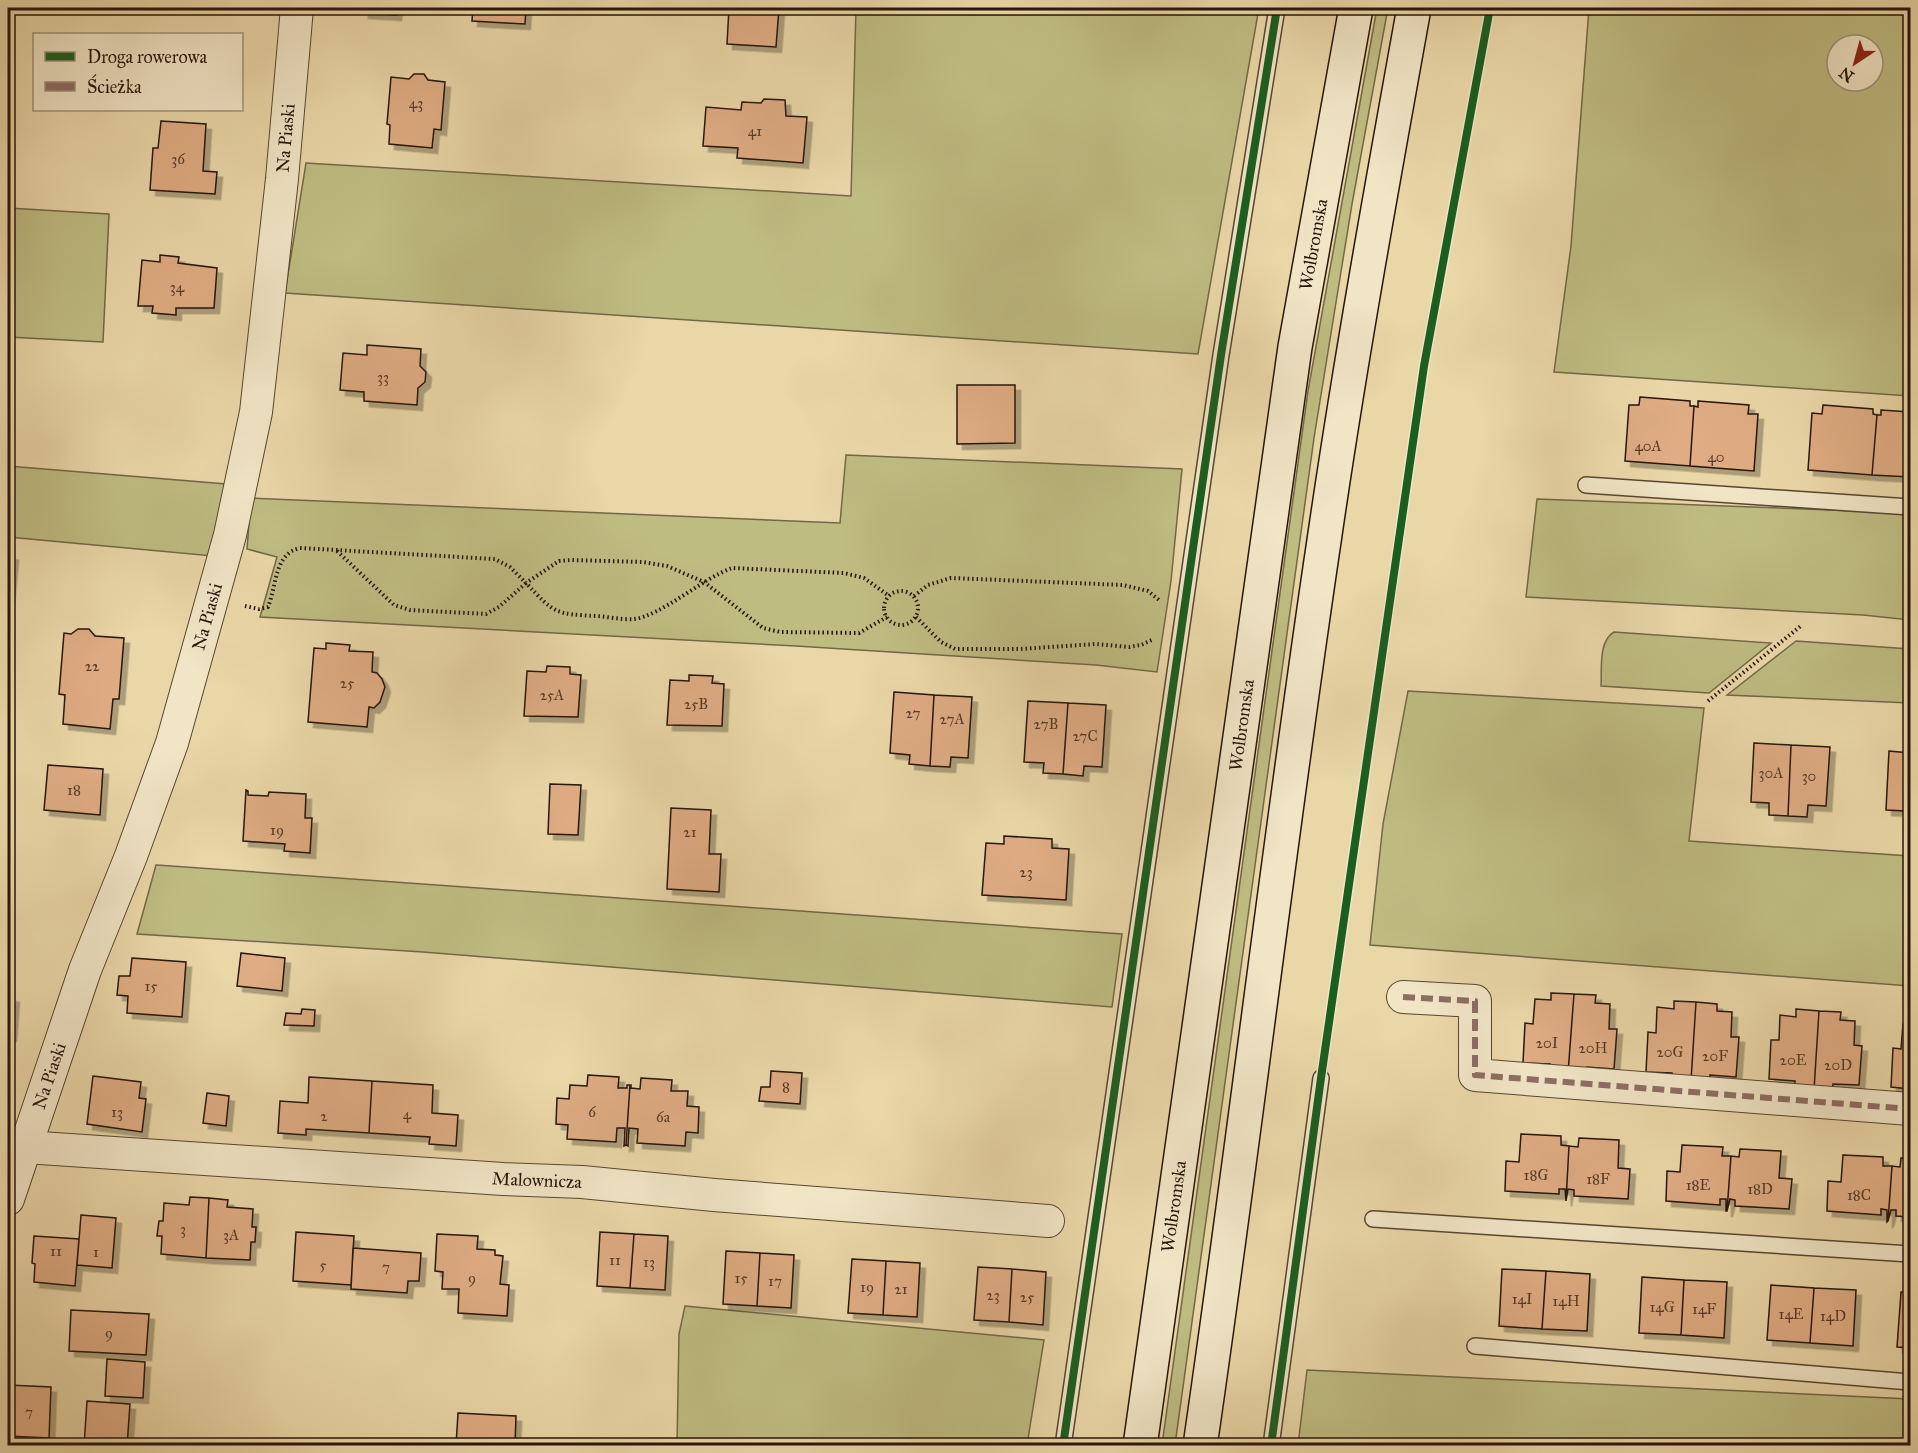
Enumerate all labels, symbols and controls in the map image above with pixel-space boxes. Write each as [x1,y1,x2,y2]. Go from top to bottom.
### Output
legend [33,33,243,111]
north arrow [1825,33,1885,93]
text: Droga rowerowa [87,46,207,69]
text: N [1835,63,1858,86]
text: Ścieżka [87,74,142,98]
house number: 43 [409,94,423,112]
street label: Na Piaski [272,103,300,173]
house number: 41 [748,122,762,140]
house number: 36 [171,150,186,168]
street label: Wolbromska [1294,197,1333,292]
house number: 34 [170,278,185,296]
house number: 33 [377,368,389,386]
house number: 40A [1634,437,1662,455]
house number: 40 [1707,448,1725,466]
street label: Na Piaski [187,580,227,653]
house number: 22 [85,657,100,675]
house number: 25 [340,674,354,692]
street label: Wolbromska [1224,677,1259,772]
house number: 25A [540,686,564,704]
house number: 25B [684,695,708,713]
house number: 27 [906,704,921,722]
house number: 27A [939,710,965,728]
house number: 27B [1034,715,1058,733]
house number: 27C [1072,727,1098,745]
house number: 30A [1759,764,1783,782]
house number: 30 [1802,767,1816,785]
house number: 18 [67,781,81,799]
house number: 19 [270,821,284,839]
house number: 21 [683,823,697,841]
house number: 23 [1019,863,1033,881]
house number: 15 [145,977,157,995]
house number: 20I [1536,1034,1558,1052]
street label: Na Piaski [28,1039,71,1112]
house number: 20H [1578,1039,1608,1057]
house number: 20G [1656,1043,1684,1061]
house number: 20F [1702,1047,1728,1065]
house number: 20E [1780,1051,1807,1069]
house number: 20D [1824,1056,1852,1074]
house number: 8 [782,1078,790,1096]
house number: 13 [111,1103,123,1121]
house number: 6 [588,1103,597,1121]
house number: 4 [403,1105,412,1123]
house number: 2 [320,1107,328,1125]
house number: 6a [656,1108,671,1126]
street label: Wolbromska [1156,1159,1191,1254]
house number: 18G [1524,1166,1548,1184]
street label: Malownicza [491,1167,583,1193]
house number: 18F [1586,1170,1610,1188]
house number: 18E [1686,1176,1711,1194]
house number: 18D [1747,1180,1773,1198]
house number: 18C [1847,1186,1871,1204]
house number: 3 [180,1220,186,1238]
house number: 3A [223,1226,239,1244]
house number: 11 [50,1242,62,1260]
house number: 1 [93,1243,99,1261]
house number: 11 [609,1251,621,1269]
house number: 13 [643,1253,655,1271]
house number: 5 [320,1256,327,1274]
house number: 7 [382,1258,390,1276]
house number: 9 [468,1269,476,1287]
house number: 15 [735,1269,747,1287]
house number: 17 [768,1272,782,1290]
house number: 19 [860,1278,874,1296]
house number: 21 [894,1280,908,1298]
house number: 23 [986,1286,1000,1304]
house number: 25 [1020,1288,1034,1306]
house number: 14I [1512,1290,1532,1308]
house number: 14H [1552,1292,1580,1310]
house number: 14G [1649,1298,1675,1316]
house number: 14F [1692,1300,1716,1318]
house number: 14E [1778,1305,1804,1323]
house number: 14D [1820,1307,1846,1325]
house number: 9 [105,1324,113,1342]
house number: 7 [25,1403,33,1421]

